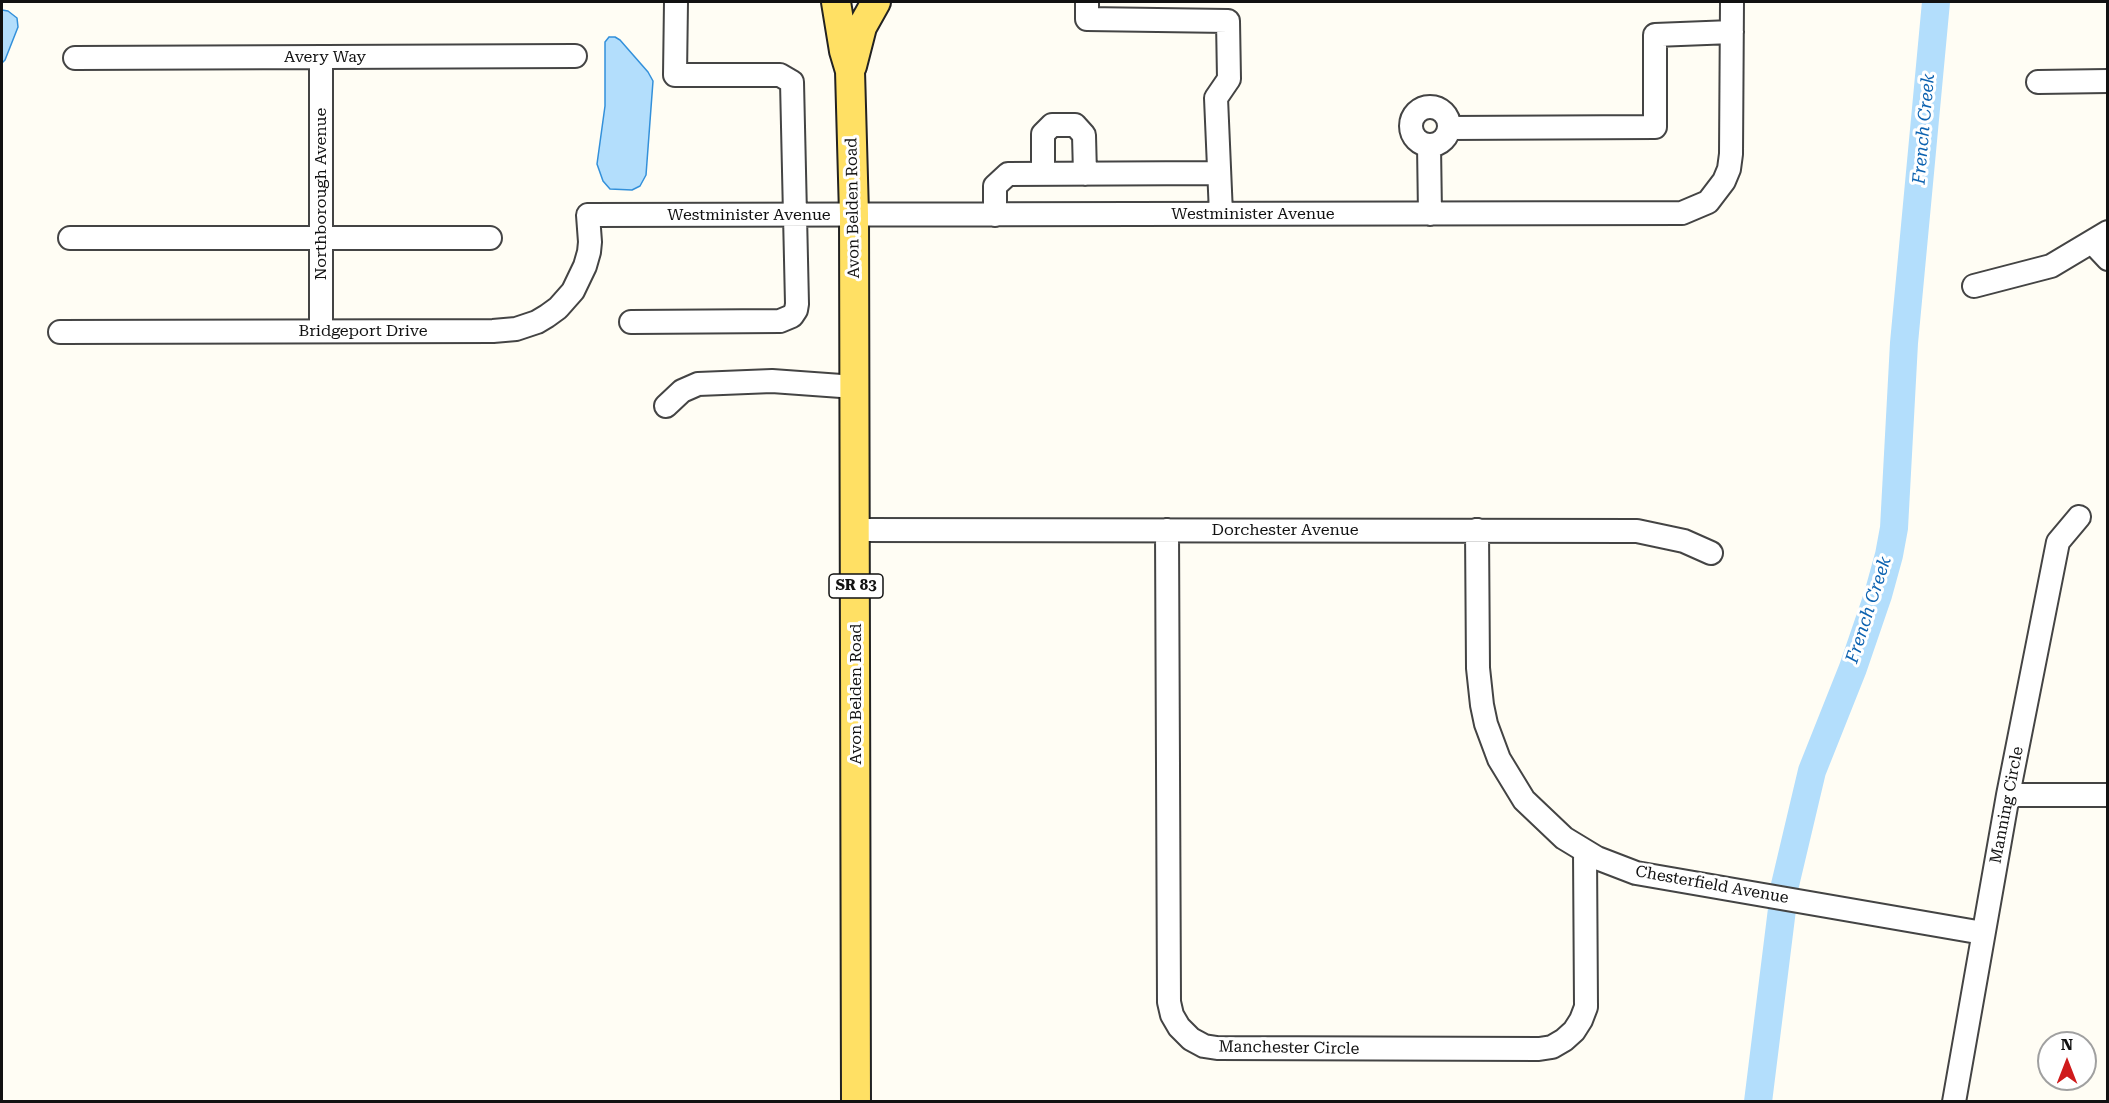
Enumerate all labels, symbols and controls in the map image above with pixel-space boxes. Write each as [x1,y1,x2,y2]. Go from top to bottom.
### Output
street label: Avery Way [284,47,366,67]
water label: French Creek [1908,73,1940,185]
street label: Northborough Avenue [311,108,331,280]
street label: Avon Belden Road [842,137,864,279]
street label: Westminister Avenue [1171,204,1335,224]
street label: Westminister Avenue [667,205,831,225]
street label: Bridgeport Drive [298,321,428,341]
street label: Dorchester Avenue [1212,520,1358,540]
water label: French Creek [1842,554,1896,666]
road number: SR 83 [829,574,883,598]
street label: Avon Belden Road [846,624,866,764]
street label: Manning Circle [1986,745,2028,865]
street label: Chesterfield Avenue [1634,862,1790,908]
north arrow [2037,1031,2097,1091]
text: N [2061,1035,2073,1054]
street label: Manchester Circle [1218,1037,1360,1059]

